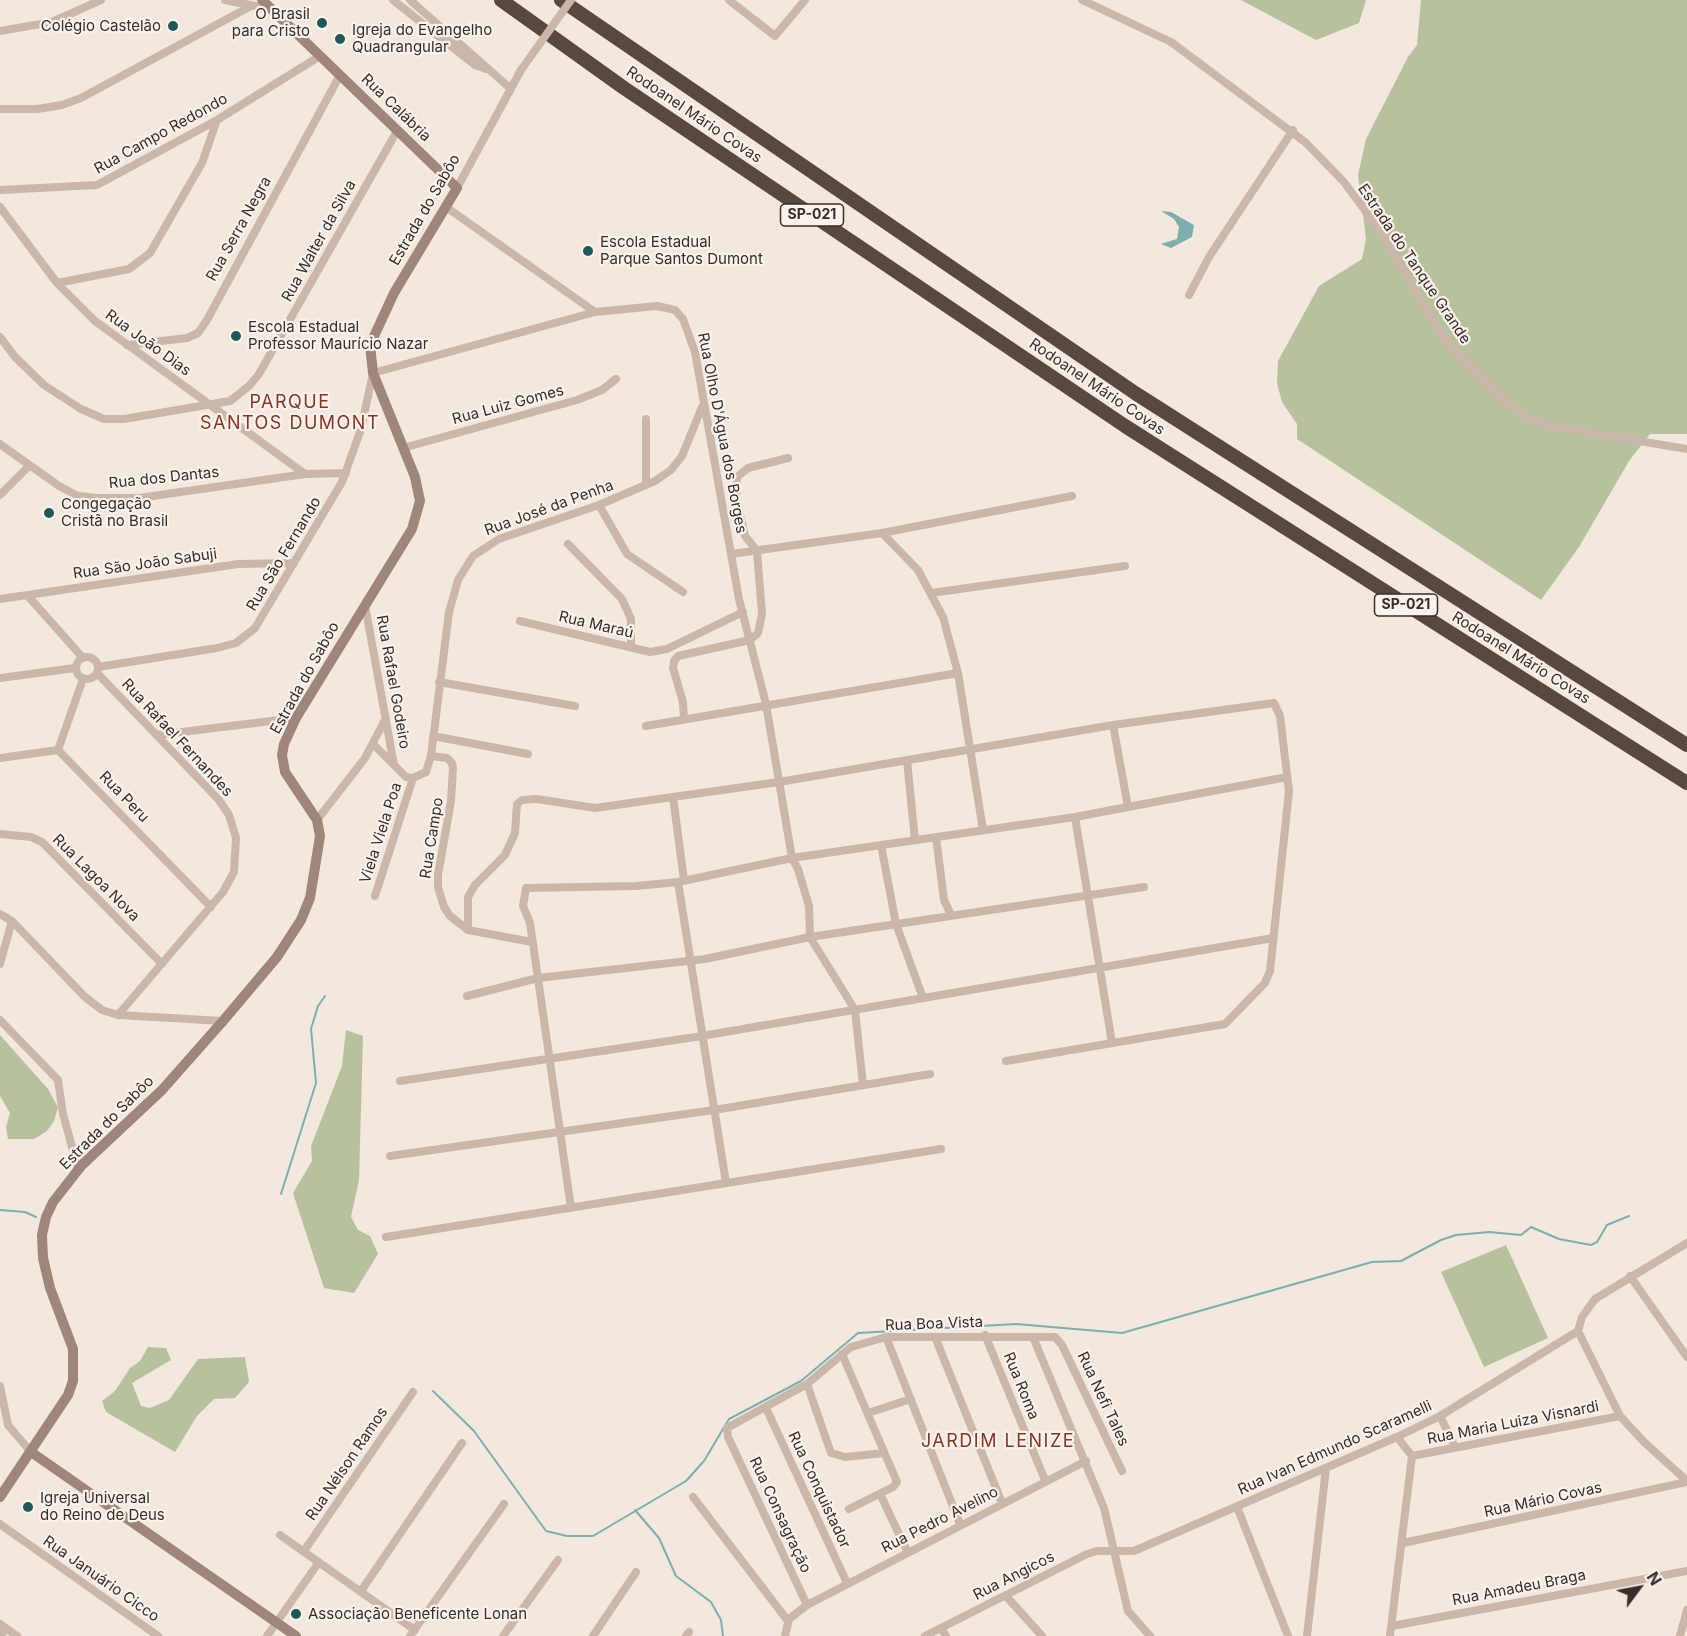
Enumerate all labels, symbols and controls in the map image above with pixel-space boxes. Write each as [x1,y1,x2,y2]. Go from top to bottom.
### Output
place label: O Brasil para Cristo [232,5,310,40]
marker: O Brasil para Cristo [315,16,329,30]
place label: Colégio Castelão [41,17,161,35]
marker: Colégio Castelão [166,19,180,33]
place label: Igreja do Evangelho Quadrangular [352,21,492,56]
marker: Igreja do Evangelho Quadrangular [333,32,347,46]
street label: Rodoanel Mário Covas [623,63,765,167]
street label: Rua Calábria [357,70,435,146]
street label: Rua Campo Redondo [91,90,231,178]
street label: Estrada do Sabôo [386,151,464,269]
street label: Rua Serra Negra [203,173,275,285]
street label: Rua Walter da Silva [278,177,360,305]
street label: Estrada do Tanque Grande [1354,181,1474,347]
road number: SP-021 [780,204,844,226]
place label: Escola Estadual Parque Santos Dumont [600,233,763,268]
marker: Escola Estadual Parque Santos Dumont [581,244,595,258]
street label: Rua João Dias [102,306,194,380]
place label: Escola Estadual Professor Maurício Nazar [248,318,428,353]
marker: Escola Estadual Professor Maurício Nazar [229,329,243,343]
street label: Rua Olho D'Água dos Borges [694,331,750,535]
street label: Rodoanel Mário Covas [1026,335,1168,439]
street label: Rua Luiz Gomes [450,381,566,429]
district label: PARQUE SANTOS DUMONT [200,392,380,434]
street label: Rua dos Dantas [108,463,220,493]
street label: Rua José da Penha [482,476,616,540]
street label: Rua São Fernando [243,494,325,614]
place label: Congegação Cristã no Brasil [61,495,168,530]
marker: Congegação Cristã no Brasil [42,506,56,520]
street label: Rua São João Sabuji [72,545,218,583]
road number: SP-021 [1374,594,1438,616]
street label: Rua Maraú [557,608,635,642]
street label: Rodoanel Mário Covas [1449,608,1593,708]
street label: Rua Rafael Godeiro [372,614,414,750]
street label: Estrada do Sabôo [267,619,343,737]
street label: Rua Rafael Fernandes [118,675,236,801]
street label: Rua Peru [95,768,153,826]
street label: Viela Viela Poa [356,780,406,886]
street label: Rua Campo [417,796,447,880]
street label: Rua Lagoa Nova [49,831,143,925]
street label: Estrada do Sabôo [56,1072,158,1174]
street label: Rua Boa Vista [885,1313,983,1335]
street label: Rua Nefi Tales [1073,1349,1133,1449]
street label: Rua Roma [999,1350,1043,1422]
street label: Rua Ivan Edmundo Scaramelli [1235,1397,1435,1499]
street label: Rua Maria Luiza Visnardi [1426,1398,1600,1448]
street label: Rua Nélson Ramos [302,1404,392,1524]
street label: Rua Conquistador [784,1429,854,1551]
district label: JARDIM LENIZE [921,1431,1075,1453]
street label: Rua Consagração [745,1454,815,1576]
street label: Rua Mário Covas [1482,1479,1604,1521]
street label: Rua Pedro Avelino [879,1483,1001,1557]
place label: Igreja Universal do Reino de Deus [40,1489,165,1524]
marker: Igreja Universal do Reino de Deus [21,1500,35,1514]
street label: Rua Januário Cicco [39,1532,163,1626]
street label: Rua Angicos [970,1548,1058,1604]
north arrow [1609,1558,1669,1618]
street label: Rua Amadeu Braga [1451,1566,1587,1610]
text: N [1643,1568,1666,1589]
place label: Associação Beneficente Lonan [308,1605,527,1623]
marker: Associação Beneficente Lonan [289,1607,303,1621]

